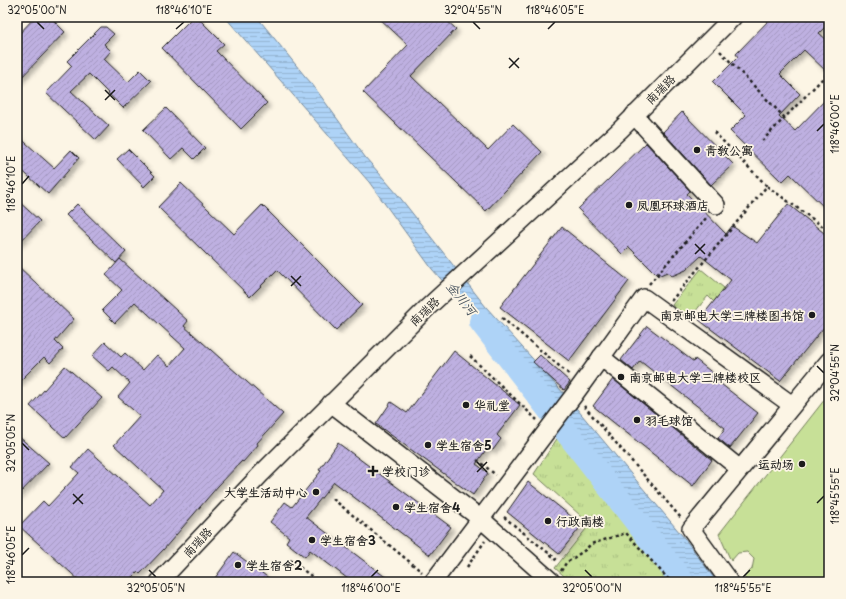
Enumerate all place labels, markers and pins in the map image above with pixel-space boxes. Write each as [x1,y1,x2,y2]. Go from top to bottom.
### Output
place label: 青教公寓 [705,141,753,159]
marker: 青教公寓 [692,145,702,155]
place label: 凤凰环球酒店 [637,196,709,214]
marker: 凤凰环球酒店 [624,200,634,210]
place label: 南京邮电大学三牌楼图书馆 [660,306,804,324]
marker: 南京邮电大学三牌楼图书馆 [807,310,817,320]
place label: 南京邮电大学三牌楼校区 [629,368,761,386]
marker: 南京邮电大学三牌楼校区 [616,372,626,382]
place label: 华礼堂 [474,396,510,414]
marker: 华礼堂 [461,400,471,410]
place label: 羽毛球馆 [645,411,693,429]
marker: 羽毛球馆 [632,415,642,425]
place label: 学生宿舍5 [436,436,492,454]
marker: 学生宿舍5 [423,440,433,450]
place label: 运动场 [758,455,794,473]
marker: 运动场 [797,459,807,469]
place label: 学校门诊 [382,462,430,480]
marker: 学校门诊 [367,465,379,477]
place label: 大学生活动中心 [224,483,308,501]
marker: 大学生活动中心 [311,487,321,497]
place label: 学生宿舍4 [404,498,460,516]
marker: 学生宿舍4 [391,502,401,512]
place label: 行政南楼 [556,512,604,530]
marker: 行政南楼 [543,516,553,526]
place label: 学生宿舍3 [320,531,376,549]
marker: 学生宿舍3 [307,535,317,545]
place label: 学生宿舍2 [246,556,303,574]
marker: 学生宿舍2 [233,560,243,570]

